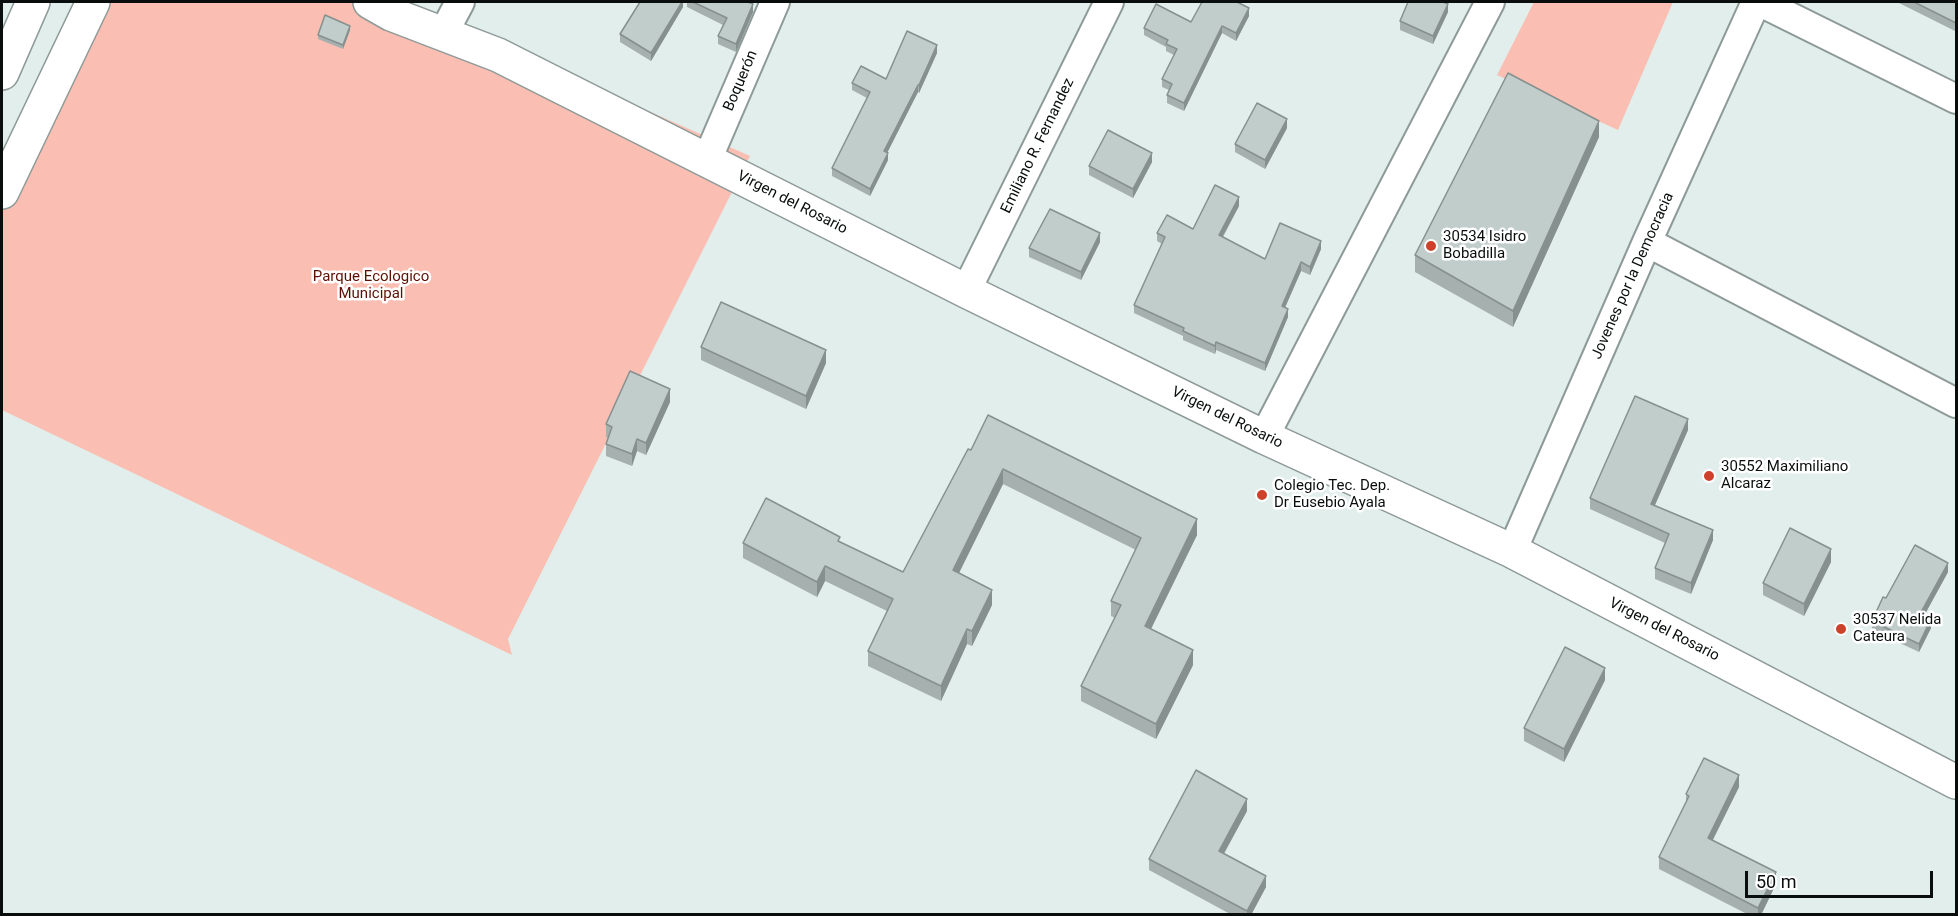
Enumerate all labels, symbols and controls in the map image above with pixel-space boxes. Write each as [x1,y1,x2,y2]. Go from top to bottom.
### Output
street label: Boquerón [720,48,762,114]
street label: Emiliano R. Fernandez [997,76,1079,216]
street label: Virgen del Rosario [734,167,850,239]
street label: Jovenes por la Democracia [1588,190,1678,362]
place label: 30534 Isidro Bobadilla [1443,228,1526,263]
marker: 30534 Isidro Bobadilla [1424,239,1438,253]
park label: Parque Ecologico Municipal [313,268,429,303]
street label: Virgen del Rosario [1169,383,1285,453]
place label: 30552 Maximiliano Alcaraz [1721,458,1848,493]
marker: 30552 Maximiliano Alcaraz [1702,469,1716,483]
place label: Colegio Tec. Dep. Dr Eusebio Ayala [1274,477,1390,512]
marker: Colegio Tec. Dep. Dr Eusebio Ayala [1255,488,1269,502]
street label: Virgen del Rosario [1606,594,1722,666]
place label: 30537 Nelida Cateura [1853,611,1941,646]
marker: 30537 Nelida Cateura [1834,622,1848,636]
scale bar [1748,859,1936,897]
text: 50 m [1756,871,1796,892]

